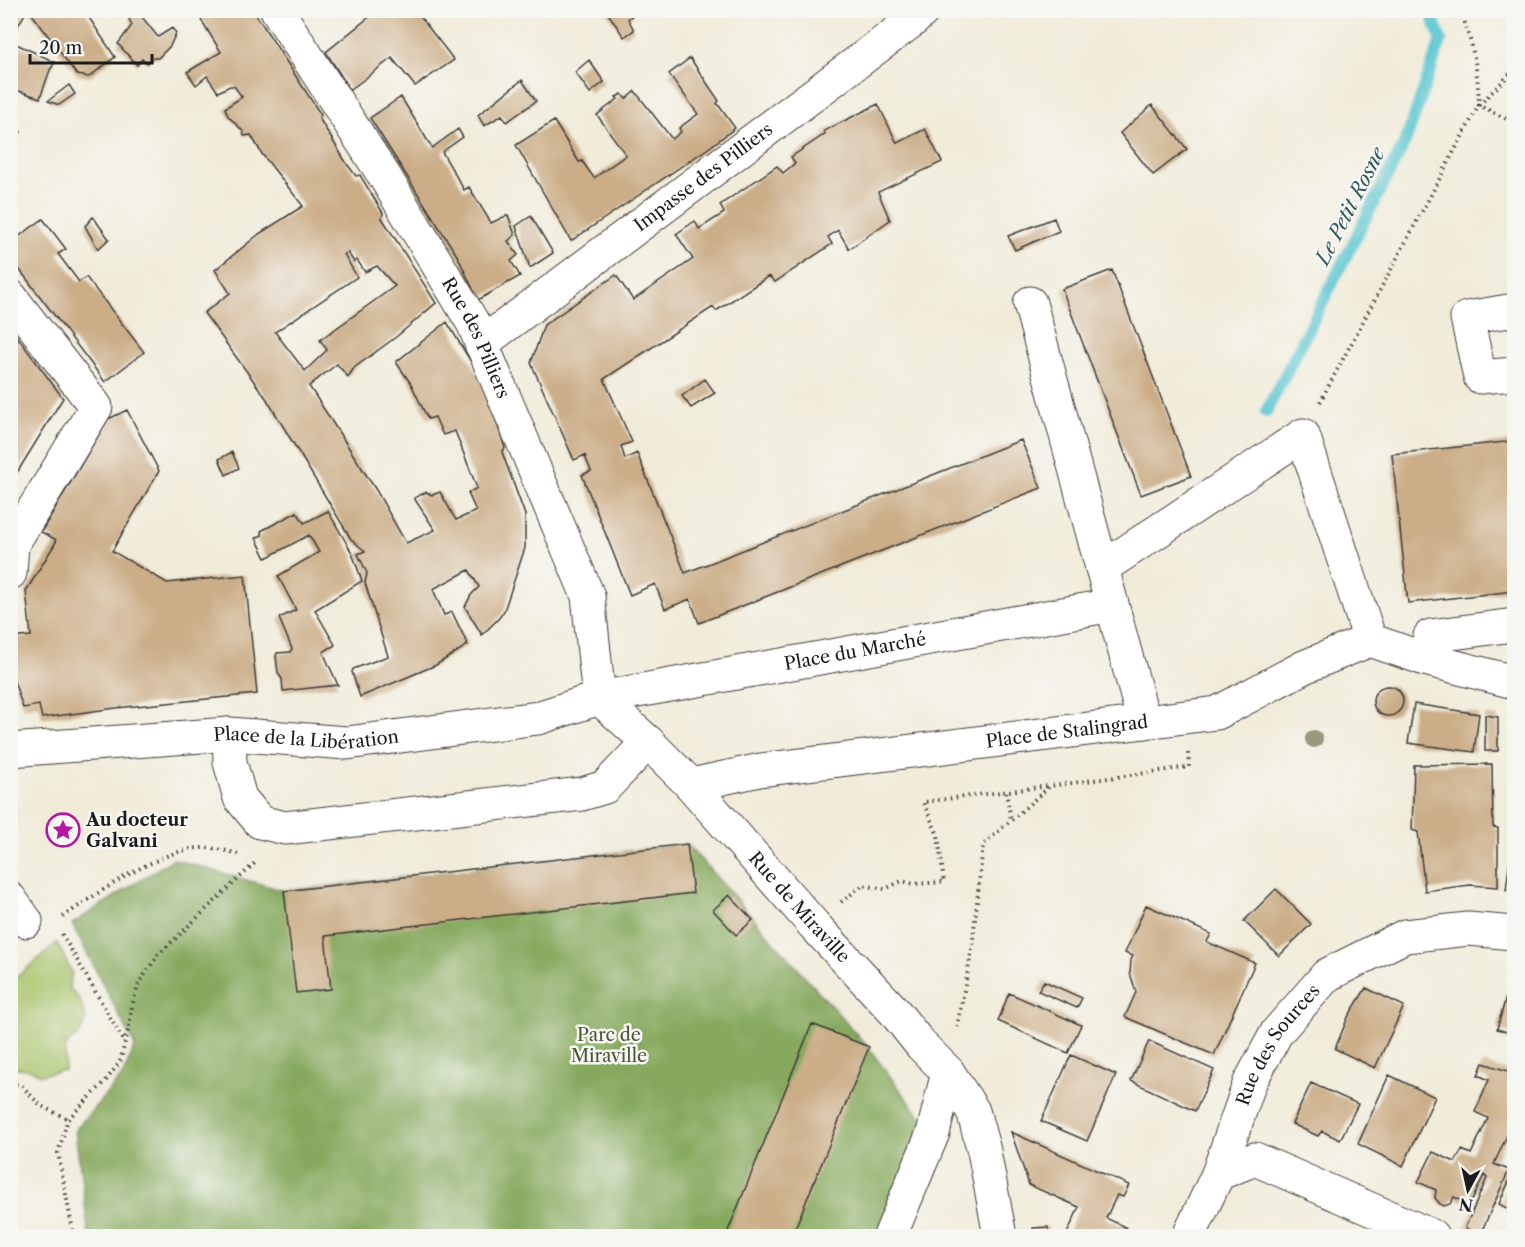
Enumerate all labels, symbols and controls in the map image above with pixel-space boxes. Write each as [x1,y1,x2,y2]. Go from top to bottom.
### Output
scale bar [30,27,152,65]
text: 20 m [39,37,83,59]
street label: Impasse des Pilliers [630,118,777,236]
water label: Le Petit Rosne [1309,142,1390,271]
street label: Rue des Pilliers [437,273,514,402]
street label: Place du Marché [782,628,928,675]
street label: Place de Stalingrad [985,711,1149,753]
street label: Place de la Libération [213,723,400,754]
place label: Au docteur Galvani [85,809,188,852]
place icon: Au docteur Galvani [45,812,81,848]
street label: Rue de Miraville [744,847,854,967]
street label: Rue des Sources [1232,980,1325,1108]
park label: Parc de Miraville [571,1024,647,1067]
north arrow [1438,1160,1498,1220]
text: N [1458,1194,1474,1216]

